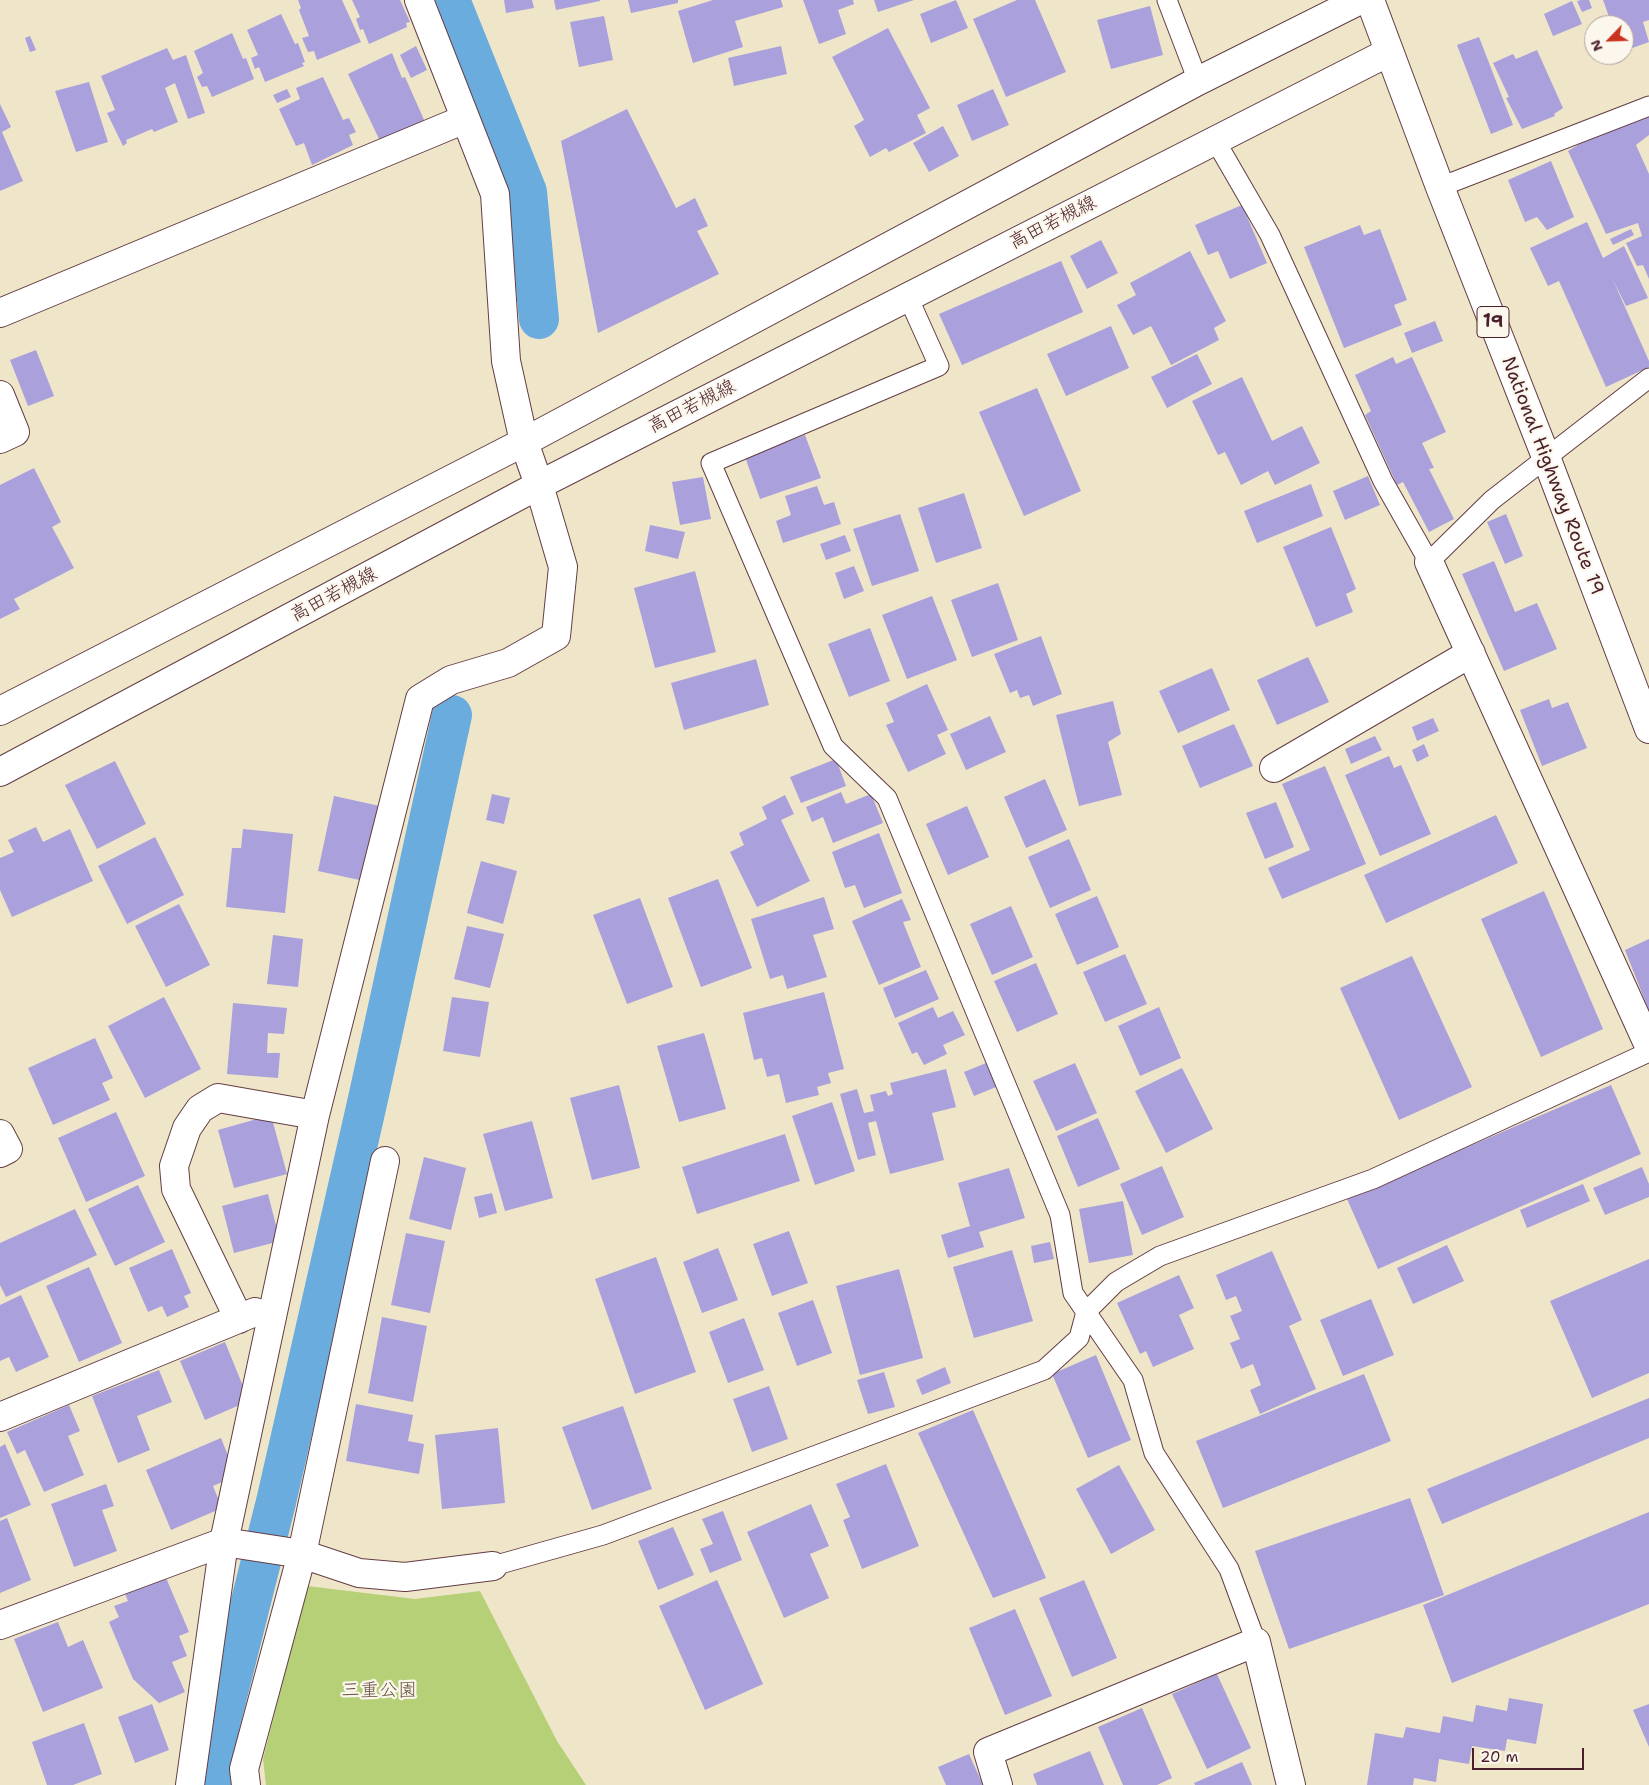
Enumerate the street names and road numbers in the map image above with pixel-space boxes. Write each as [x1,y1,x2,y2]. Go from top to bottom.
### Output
street label: 高田若槻線 [1006,191,1100,255]
road number: 19 [1477,306,1509,338]
street label: National Highway Route 19 [1496,354,1608,598]
street label: 高田若槻線 [645,375,739,439]
street label: 高田若槻線 [287,563,381,627]

